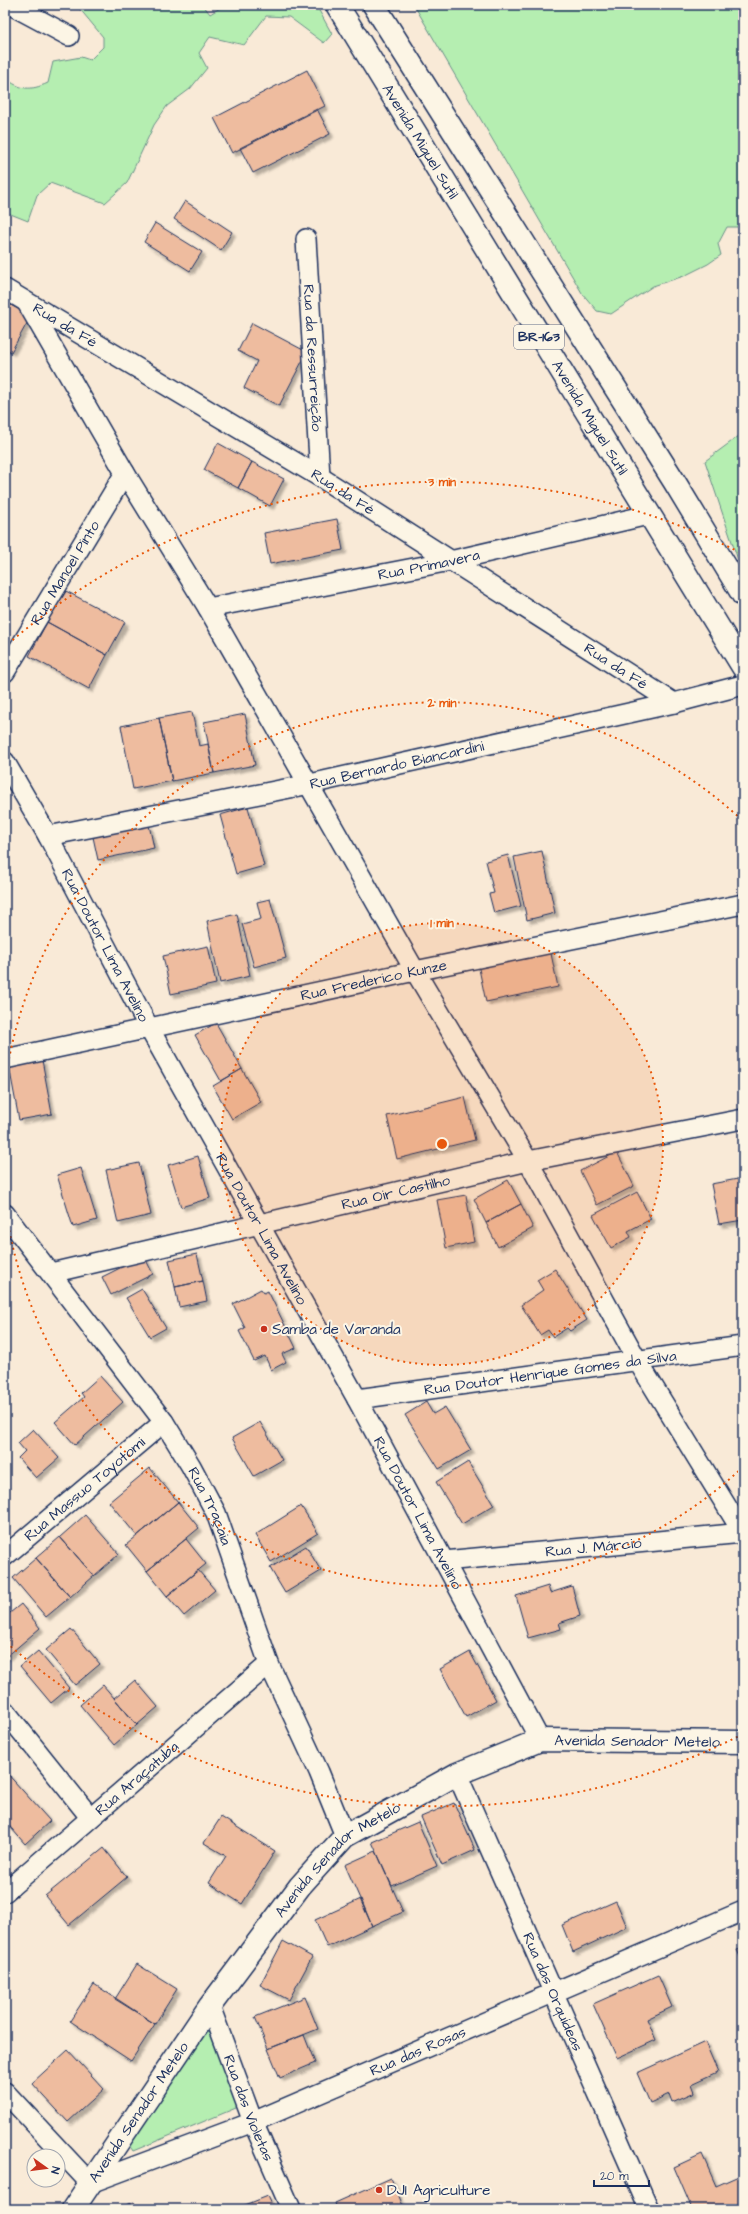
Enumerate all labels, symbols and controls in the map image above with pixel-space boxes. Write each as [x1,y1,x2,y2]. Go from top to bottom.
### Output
street label: Avenida Miguel Sutil [377,80,464,203]
street label: Rua da Ressurreição [298,284,328,433]
street label: Rua da Fé [29,297,101,352]
road number: BR-163 [514,325,564,349]
street label: Avenida Miguel Sutil [547,356,633,479]
street label: Rua da Fé [307,463,379,520]
text: 3 min [427,474,456,491]
street label: Rua Manoel Pinto [25,516,105,629]
street label: Rua Primavera [376,544,482,585]
street label: Rua da Fé [580,638,652,694]
text: 2 min [427,695,456,712]
street label: Rua Bernardo Biancardini [308,735,487,794]
street label: Rua Doutor Lima Avelino [56,865,155,1026]
text: 1 min [430,915,454,932]
street label: Rua Frederico Kunze [299,954,449,1006]
centre of rings [435,1137,449,1151]
street label: Rua Doutor Lima Avelino [211,1149,313,1309]
street label: Rua Oir Castilho [339,1169,453,1215]
place label: Samba de Varanda [272,1319,401,1340]
marker: Samba de Varanda [259,1324,269,1334]
street label: Rua Doutor Henrique Gomes da Silva [423,1345,678,1400]
street label: Rua Massuo Toyotomi [20,1431,150,1546]
street label: Rua Doutor Lima Avelino [368,1433,468,1593]
street label: Rua Traçaia [183,1463,237,1548]
street label: Rua J. Márcio [544,1532,643,1562]
street label: Avenida Senador Metelo [554,1730,721,1752]
street label: Rua Araçatuba [90,1736,183,1820]
street label: Avenida Senador Metelo [270,1797,404,1922]
street label: Rua das Orquídeas [518,1929,589,2055]
street label: Rua das Rosas [366,2021,470,2081]
street label: Avenida Senador Metelo [83,2037,194,2187]
street label: Rua das Violetas [218,2052,279,2165]
north arrow [26,2148,66,2188]
scale bar [594,2162,649,2188]
text: N [47,2165,63,2176]
text: 20 m [600,2168,629,2185]
place label: DJI Agriculture [387,2180,490,2202]
marker: DJI Agriculture [374,2185,384,2195]

